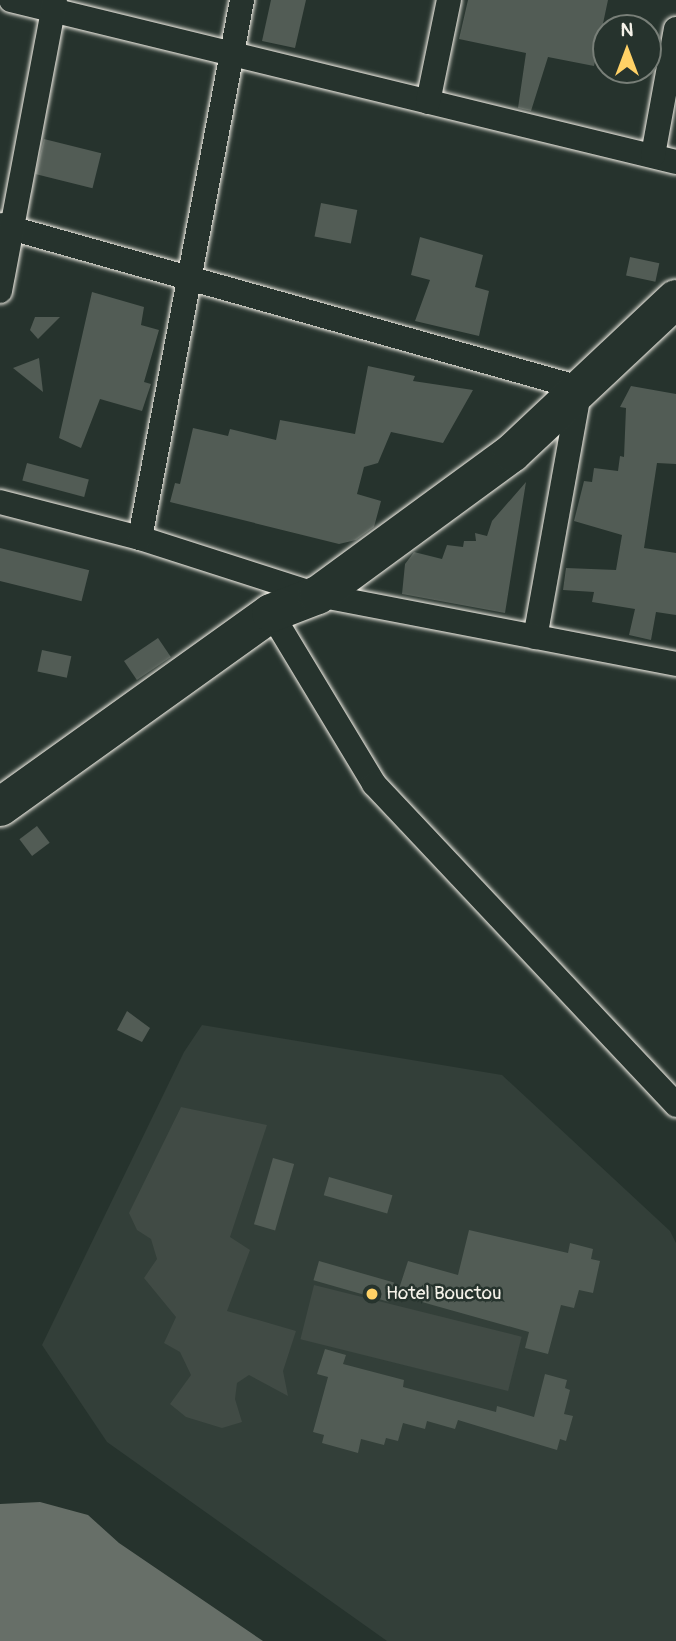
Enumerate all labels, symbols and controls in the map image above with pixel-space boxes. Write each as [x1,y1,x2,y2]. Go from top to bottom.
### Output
north arrow [592,14,662,84]
text: N [621,18,633,42]
place label: Hotel Bouctou [386,1283,501,1305]
marker: Hotel Bouctou [364,1286,380,1302]

